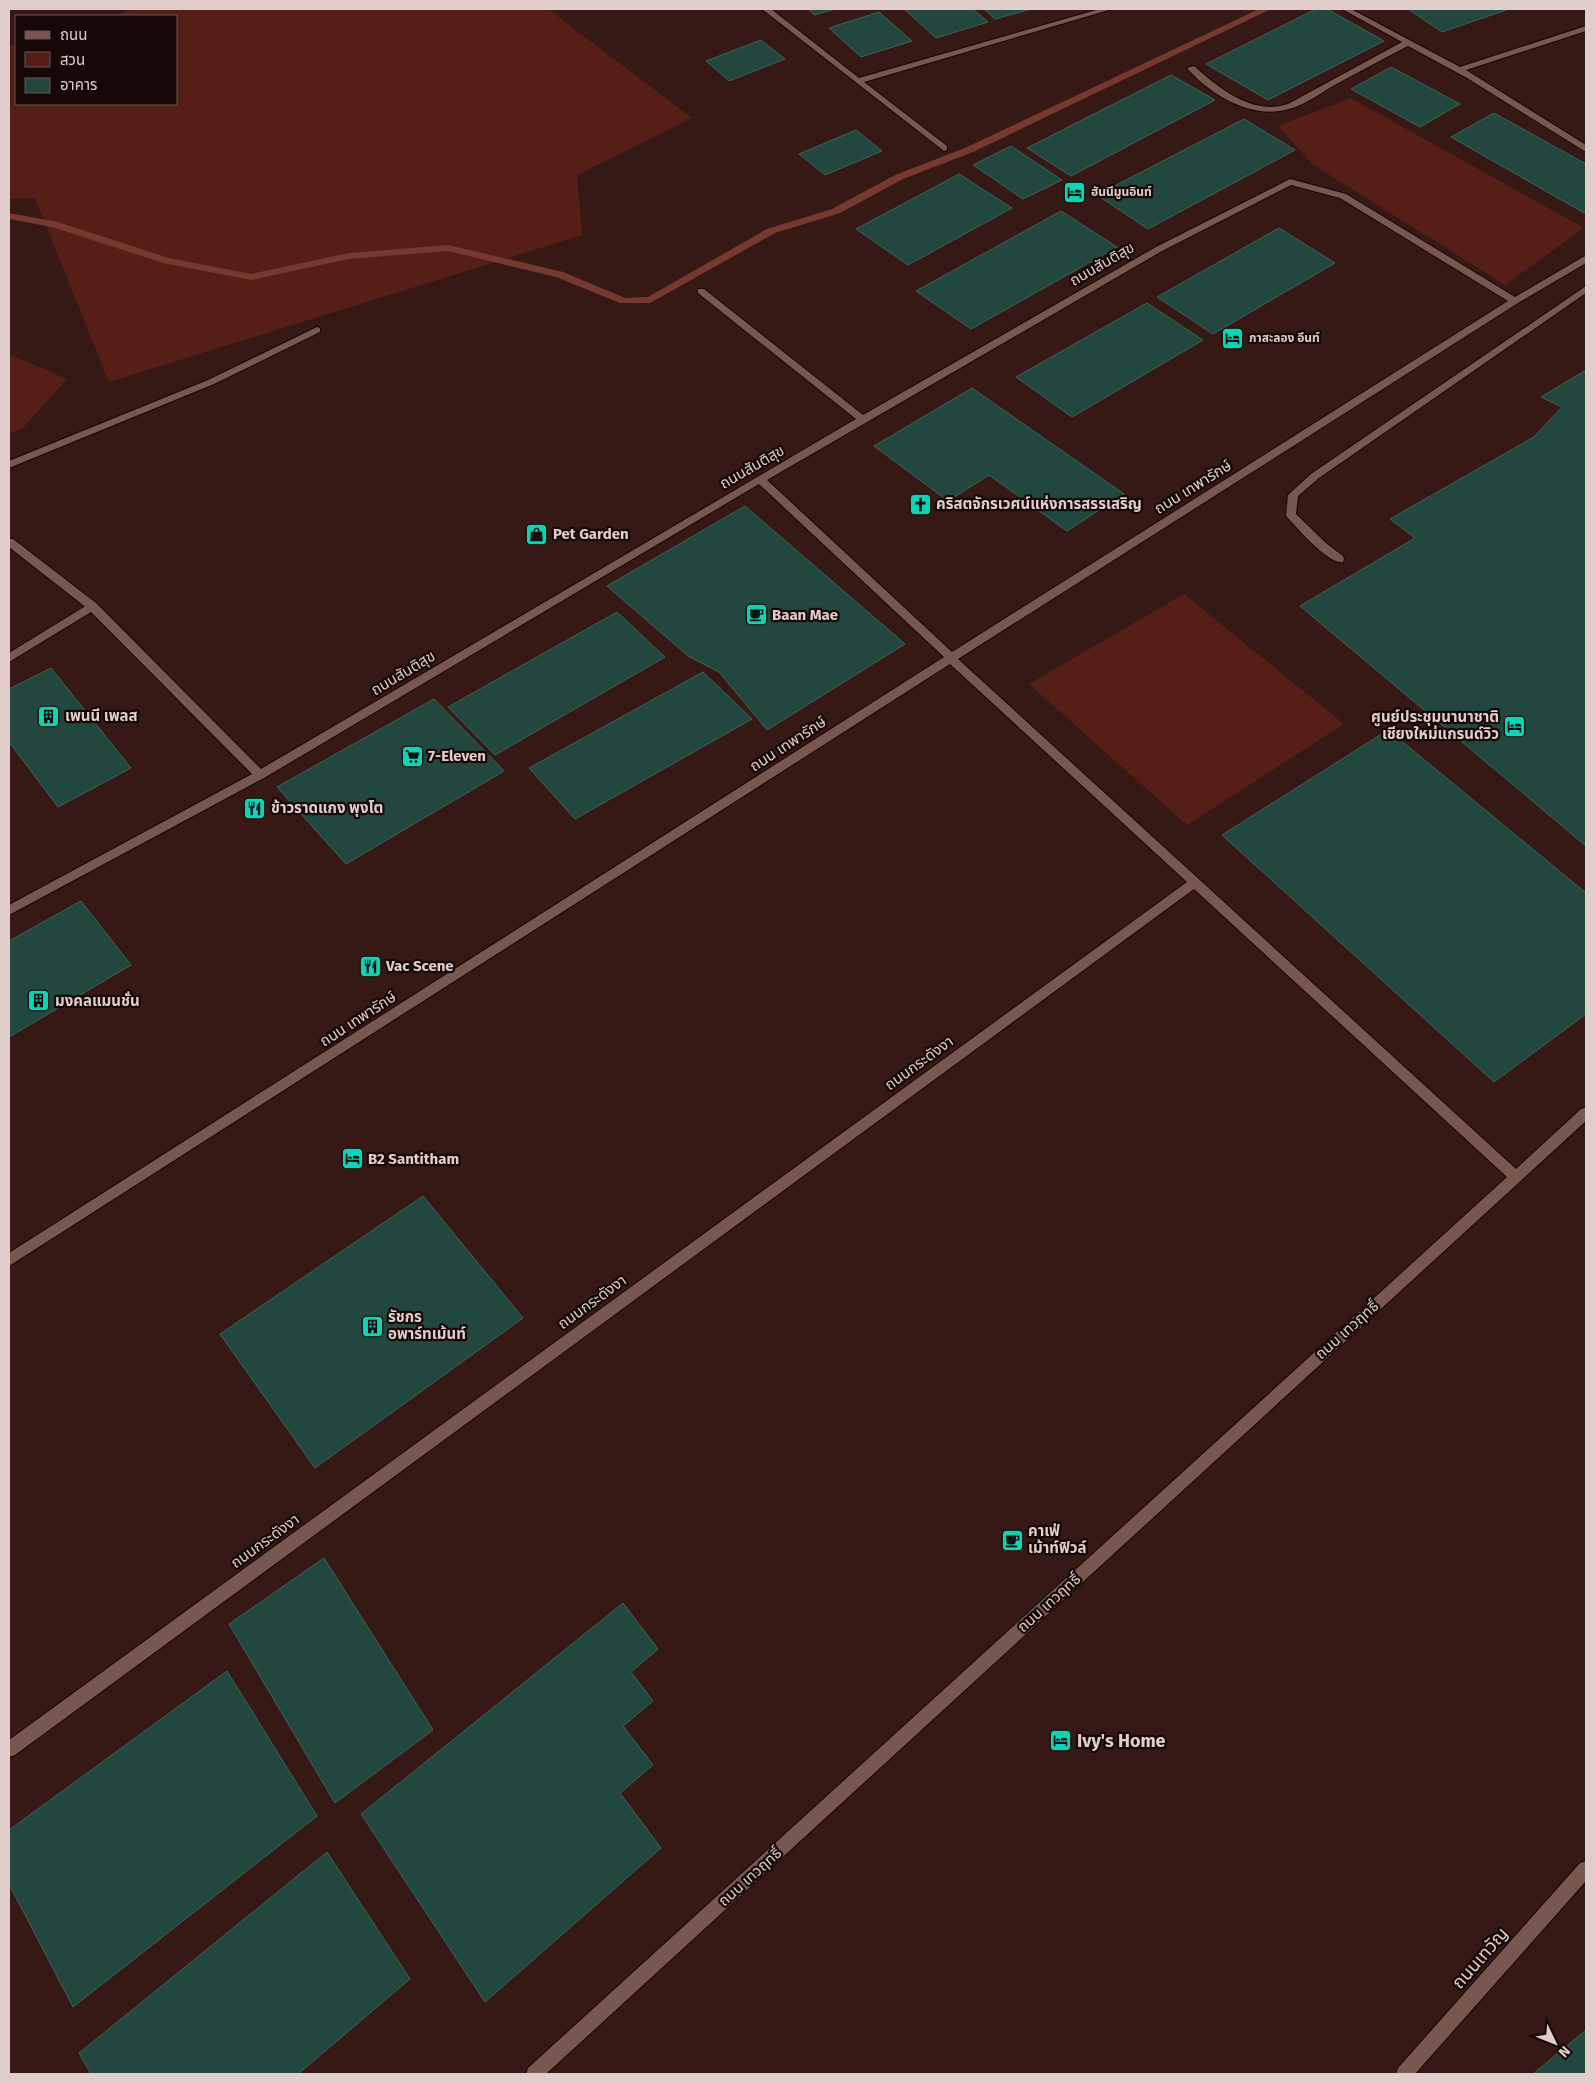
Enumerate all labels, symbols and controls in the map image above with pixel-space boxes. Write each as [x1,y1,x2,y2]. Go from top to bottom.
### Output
legend [15,15,178,105]
text: ถนน [60,26,87,44]
text: สวน [60,51,85,69]
text: อาคาร [60,76,97,94]
hotel icon: ฮันนีมูนอินท์ [1063,180,1087,204]
place label: ฮันนีมูนอินท์ [1091,185,1152,200]
street label: ถนนสันติสุข [1067,238,1137,290]
hotel icon: กาสะลอง อีนท์ [1221,326,1245,350]
place label: กาสะลอง อีนท์ [1249,331,1320,345]
street label: ถนนสันติสุข [717,441,787,493]
street label: ถนน เทพารักษ์ [1151,456,1235,518]
church icon: คริสตจักรเวศน์แห่งการสรรเสริญ [908,492,932,516]
place label: คริสตจักรเวศน์แห่งการสรรเสริญ [936,495,1142,513]
shop icon: Pet Garden [525,522,549,546]
place label: Pet Garden [553,525,629,543]
cafe icon: Baan Mae [744,603,768,627]
place label: Baan Mae [772,606,838,624]
street label: ถนนสันติสุข [368,647,438,699]
building icon: เพนนี เพลส [37,704,61,728]
place label: เพนนี เพลส [65,707,138,725]
place label: ศูนย์ประชุมนานาชาติ เชียงใหม่แกรนด์วิว [1371,708,1499,743]
street label: ถนน เทพารักษ์ [746,712,830,775]
hotel icon: ศูนย์ประชุมนานาชาติ เชียงใหม่แกรนด์วิว [1503,714,1527,738]
supermarket icon: 7-Eleven [400,744,424,768]
place label: 7-Eleven [428,747,486,765]
restaurant icon: ข้าวราดแกง พุงโต [243,796,267,820]
place label: ข้าวราดแกง พุงโต [271,799,383,817]
restaurant icon: Vac Scene [358,954,382,978]
place label: Vac Scene [385,957,454,975]
street label: ถนน เทพารักษ์ [316,987,400,1050]
building icon: มงคลแมนชั่น [27,989,51,1013]
place label: มงคลแมนชั่น [55,991,140,1010]
street label: ถนนกระดังงา [881,1032,957,1094]
hotel icon: B2 Santitham [340,1147,364,1171]
place label: B2 Santitham [368,1150,459,1168]
street label: ถนนกระดังงา [554,1271,630,1333]
street label: ถนน เทวฤทธิ์ [1312,1297,1382,1363]
place label: รัชกร อพาร์ทเม้นท์ [388,1308,466,1343]
building icon: รัชกร อพาร์ทเม้นท์ [360,1314,384,1338]
street label: ถนนกระดังงา [227,1510,303,1572]
place label: คาเฟ่ เม้าท์ฟิวล์ [1028,1522,1086,1557]
cafe icon: คาเฟ่ เม้าท์ฟิวล์ [1000,1528,1024,1552]
street label: ถนน เทวฤทธิ์ [1014,1570,1084,1636]
hotel icon: Ivy's Home [1049,1729,1073,1753]
place label: Ivy's Home [1077,1730,1166,1752]
street label: ถนน เทวฤทธิ์ [715,1844,785,1910]
street label: ถนนเทวัญ [1447,1923,1513,1993]
north arrow [1530,2018,1580,2068]
text: N [1555,2042,1574,2061]

